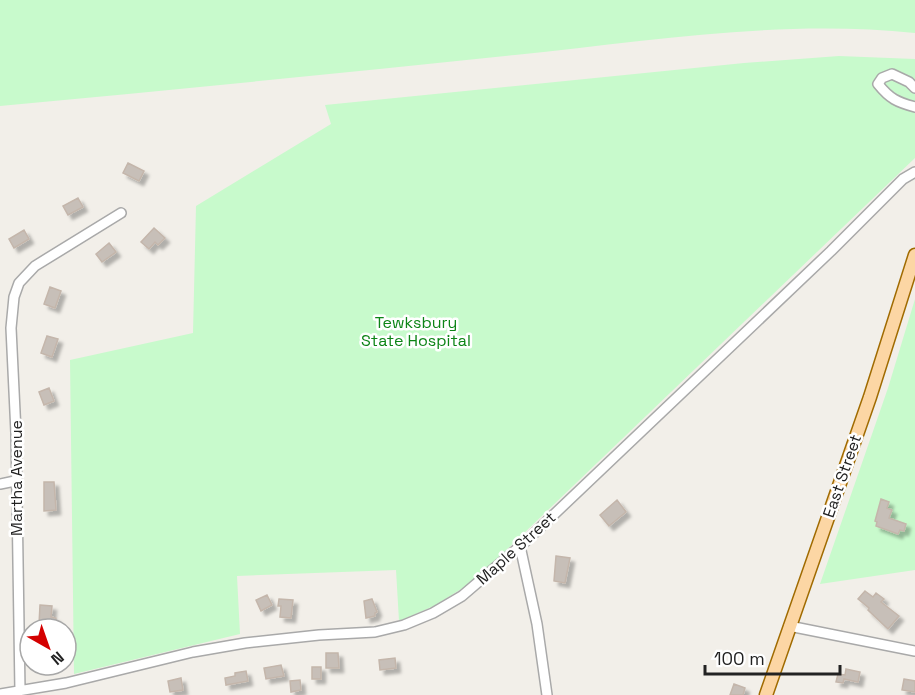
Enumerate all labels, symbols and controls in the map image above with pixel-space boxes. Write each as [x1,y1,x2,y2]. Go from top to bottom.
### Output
park label: Tewksbury State Hospital [361,312,471,351]
street label: Martha Avenue [6,420,27,536]
street label: East Street [818,432,866,520]
street label: Maple Street [472,507,560,589]
north arrow [18,617,78,677]
scale bar [705,638,840,676]
text: N [46,647,68,670]
text: 100 m [714,647,765,670]

